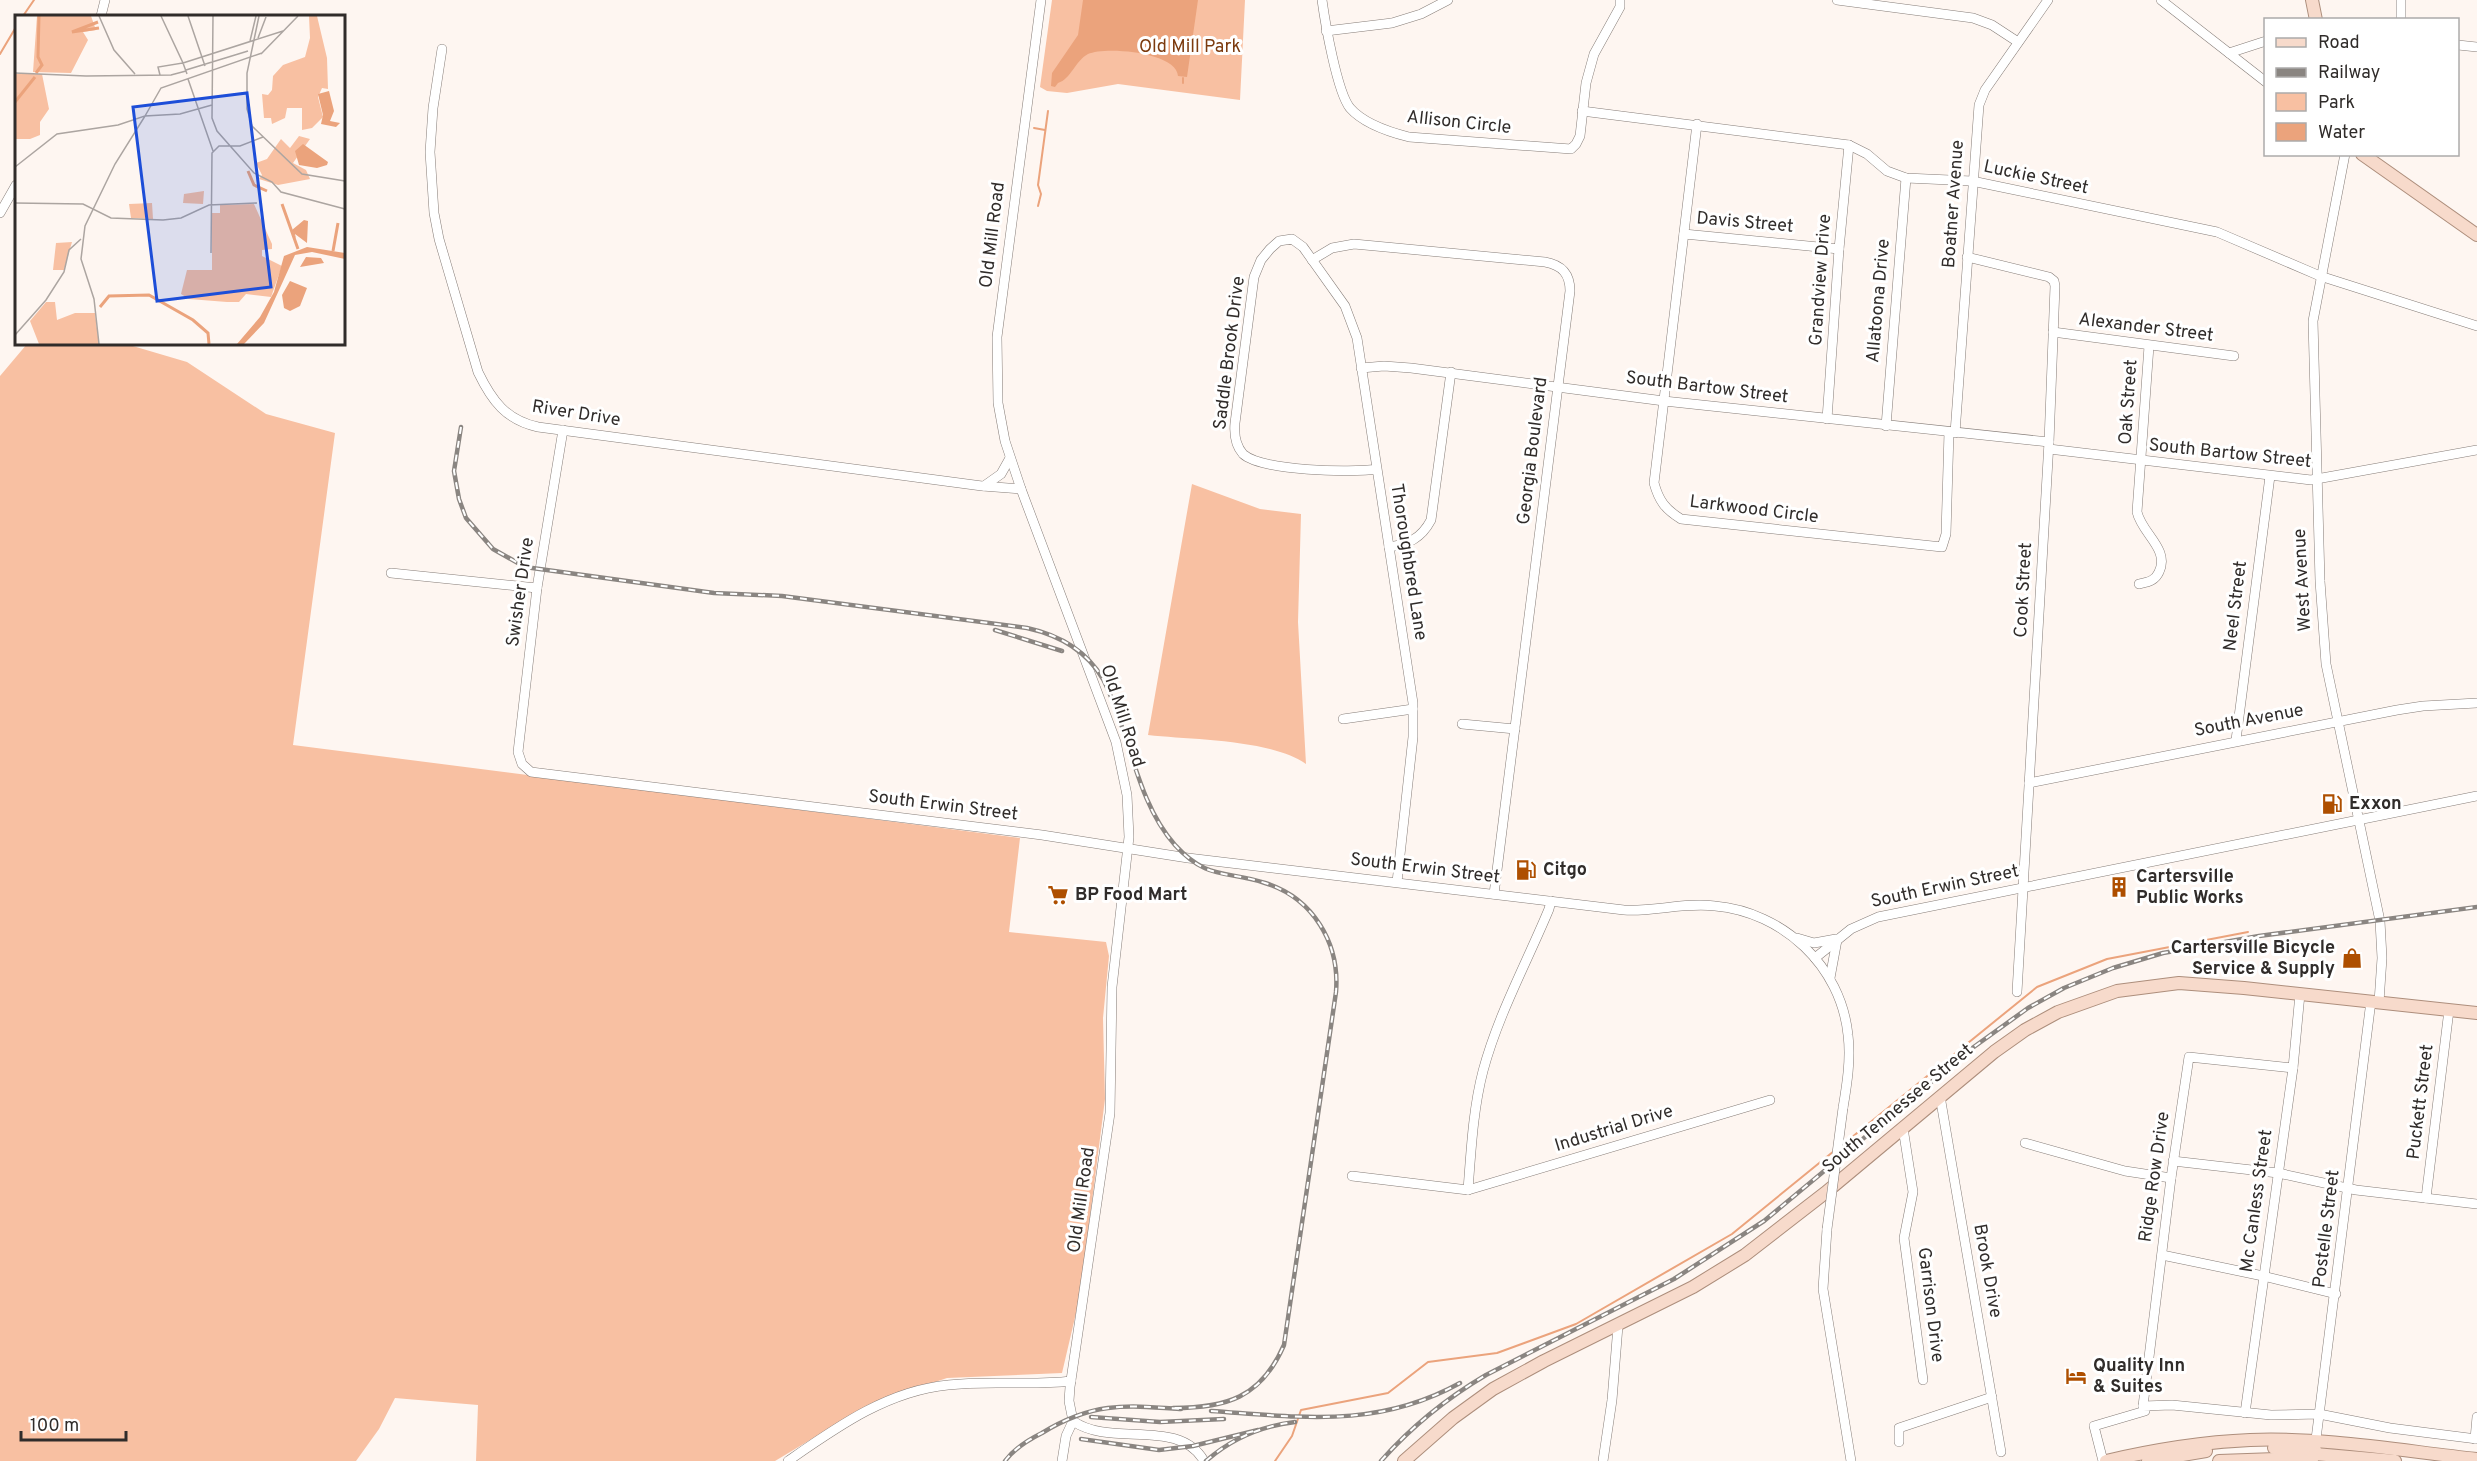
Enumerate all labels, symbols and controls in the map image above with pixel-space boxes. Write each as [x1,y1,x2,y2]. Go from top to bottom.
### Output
inset map [15,15,345,345]
legend [2264,18,2459,156]
text: Road [2318,32,2360,55]
park label: Old Mill Park [1139,36,1241,59]
text: Railway [2318,62,2380,85]
text: Park [2318,92,2355,115]
street label: Allison Circle [1406,106,1512,140]
text: Water [2318,122,2365,145]
street label: Boatner Avenue [1938,139,1970,269]
street label: Luckie Street [1981,156,2091,200]
street label: Old Mill Road [975,181,1011,289]
street label: Davis Street [1695,207,1795,239]
street label: Grandview Drive [1805,213,1837,347]
street label: Allatoona Drive [1862,238,1896,364]
street label: Saddle Brook Drive [1209,275,1251,431]
street label: Alexander Street [2077,308,2215,348]
street label: Oak Street [2115,358,2143,446]
street label: South Bartow Street [1624,367,1790,409]
street label: Georgia Boulevard [1513,376,1553,526]
street label: River Drive [530,396,622,432]
street label: South Bartow Street [2147,434,2313,474]
street label: Thoroughbred Lane [1384,482,1432,642]
street label: Larkwood Circle [1688,491,1820,529]
street label: West Avenue [2289,528,2317,632]
street label: Swisher Drive [502,536,540,648]
street label: Cook Street [2010,542,2038,638]
street label: Neel Street [2219,559,2253,653]
street label: Old Mill Road [1095,662,1149,770]
street label: South Avenue [2192,699,2306,743]
street label: South Erwin Street [867,785,1019,827]
fuel station icon: Exxon [2320,792,2344,816]
place label: Exxon [2349,793,2402,816]
street label: South Erwin Street [1349,848,1501,890]
fuel station icon: Citgo [1514,858,1538,882]
place label: Citgo [1543,859,1587,882]
street label: South Erwin Street [1869,860,2021,914]
place label: Cartersville Public Works [2136,866,2244,910]
building icon: Cartersville Public Works [2107,875,2131,899]
supermarket icon: BP Food Mart [1046,883,1070,907]
place label: BP Food Mart [1075,884,1187,907]
place label: Cartersville Bicycle Service & Supply [2171,937,2335,981]
shop icon: Cartersville Bicycle Service & Supply [2340,946,2364,970]
street label: South Tennessee Street [1818,1039,1978,1179]
street label: Puckett Street [2403,1043,2439,1161]
street label: Industrial Drive [1552,1100,1676,1158]
street label: Ridge Row Drive [2134,1110,2176,1244]
street label: Mc Canless Street [2236,1128,2278,1274]
street label: Old Mill Road [1063,1146,1101,1254]
street label: Postelle Street [2308,1169,2346,1289]
street label: Brook Drive [1967,1222,2007,1320]
street label: Garrison Drive [1912,1246,1948,1364]
place label: Quality Inn & Suites [2093,1355,2185,1399]
hotel icon: Quality Inn & Suites [2064,1364,2088,1388]
scale bar [21,1404,126,1442]
text: 100 m [30,1415,79,1438]

